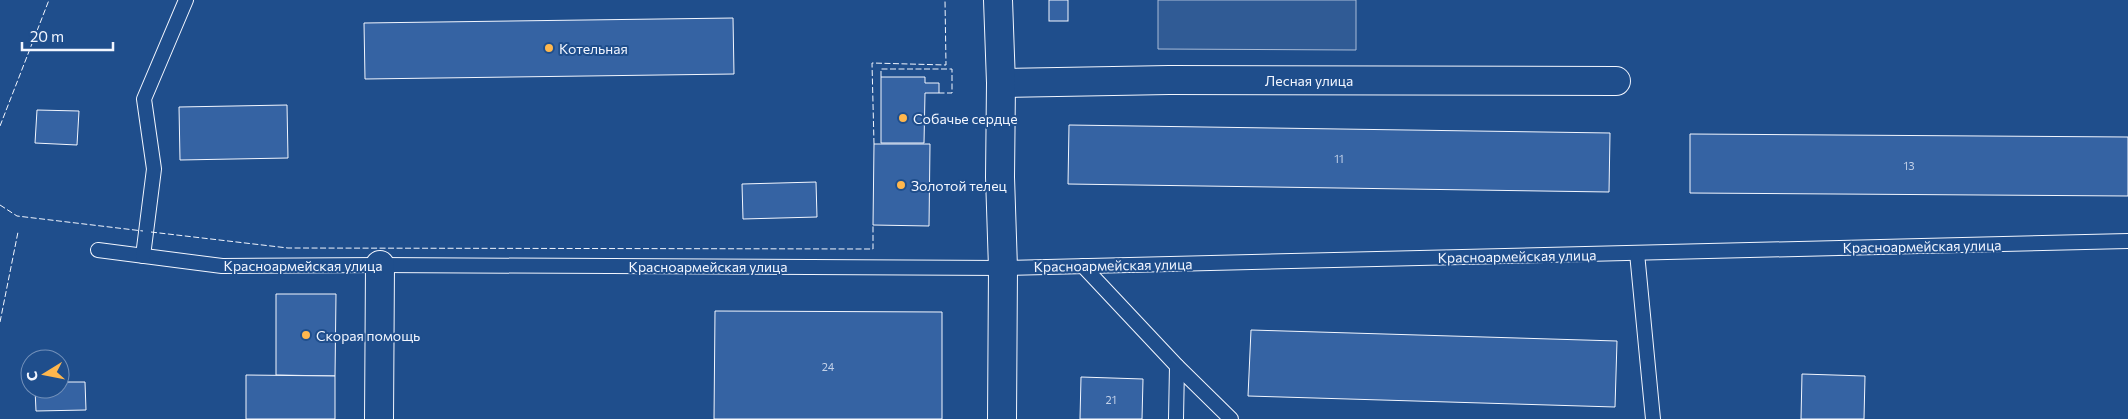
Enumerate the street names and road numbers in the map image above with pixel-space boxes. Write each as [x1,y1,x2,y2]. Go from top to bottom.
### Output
street label: Лесная улица [1265,72,1353,89]
street label: Красноармейская улица [1842,236,2002,256]
street label: Красноармейская улица [1437,246,1597,266]
street label: Красноармейская улица [1033,255,1193,275]
street label: Красноармейская улица [224,257,382,274]
street label: Красноармейская улица [629,258,787,275]

